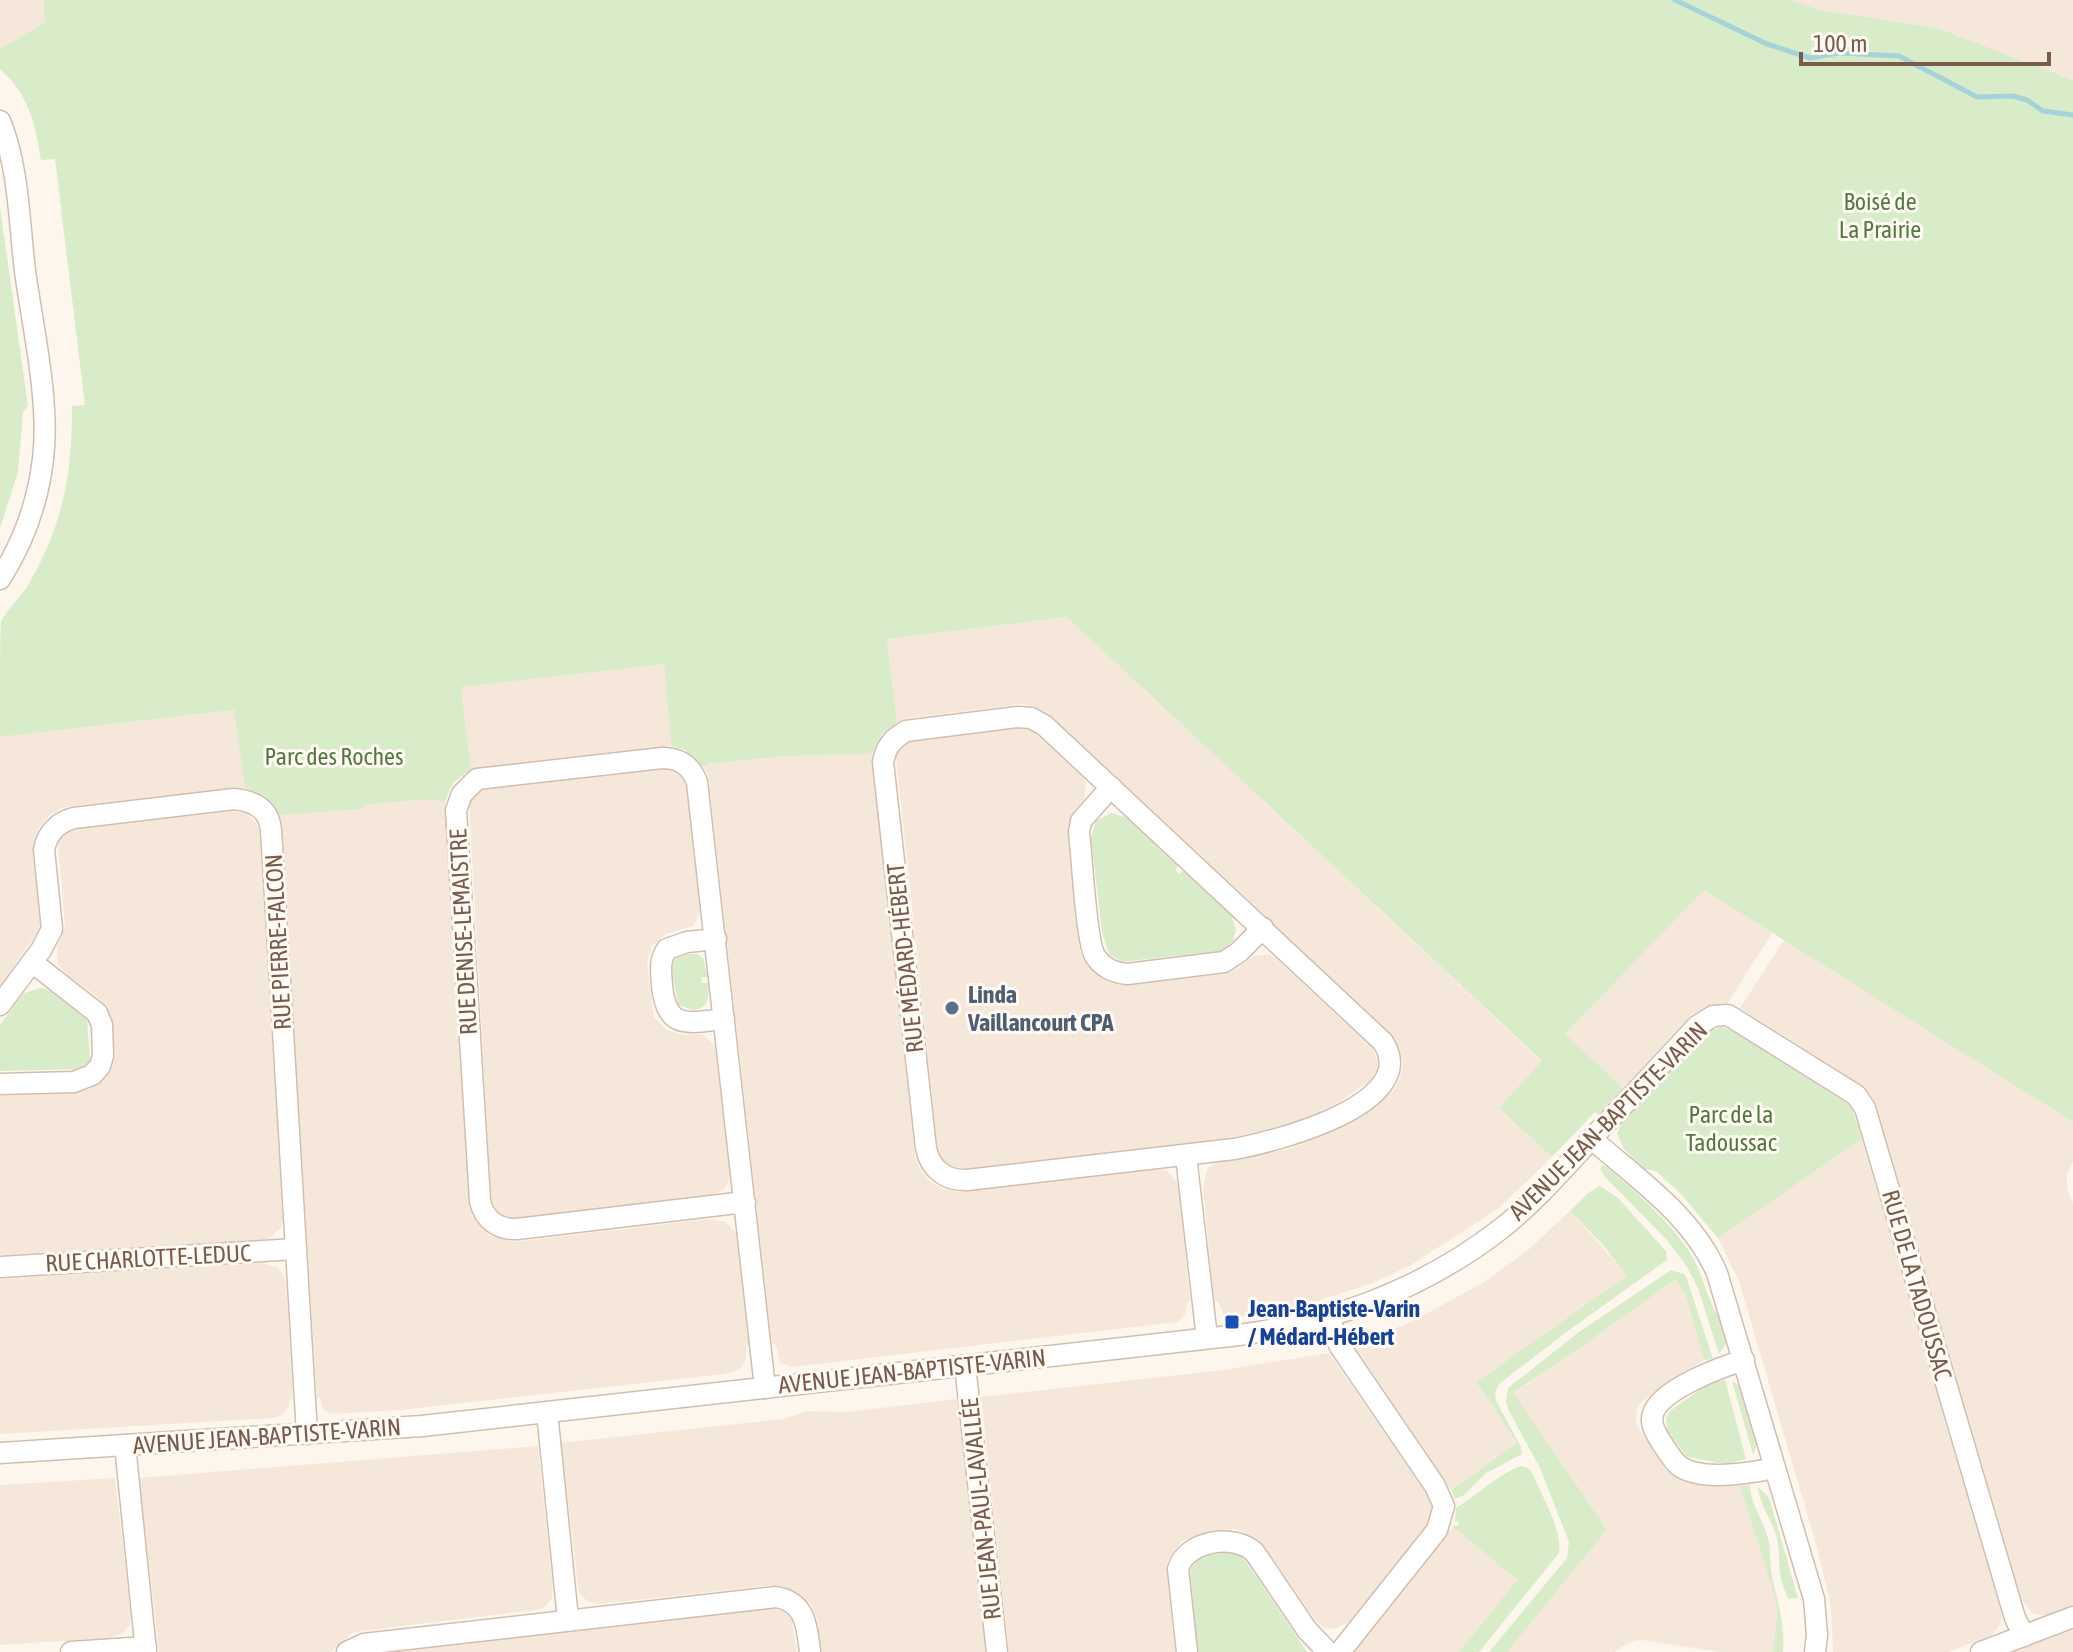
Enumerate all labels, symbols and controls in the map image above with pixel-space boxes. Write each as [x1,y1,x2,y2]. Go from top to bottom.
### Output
scale bar [1801,16,2049,66]
text: 100 m [1813,30,1867,57]
park label: Boisé de La Prairie [1839,188,1921,243]
park label: Parc des Roches [265,743,403,770]
street label: RUE DENISE-LEMAISTRE [444,828,482,1036]
street label: RUE PIERRE-FALCON [260,853,296,1031]
street label: RUE MÉDARD-HÉBERT [882,861,928,1054]
place label: Linda Vaillancourt CPA [967,981,1114,1036]
marker: Linda Vaillancourt CPA [943,999,961,1017]
street label: AVENUE JEAN-BAPTISTE-VARIN [1503,1016,1713,1226]
park label: Parc de la Tadoussac [1685,1101,1777,1156]
street label: RUE DE LA TADOUSSAC [1877,1187,1957,1383]
street label: RUE CHARLOTTE-LEDUC [45,1239,252,1277]
place label: Jean-Baptiste-Varin / Médard-Hébert [1247,1295,1420,1350]
marker: Jean-Baptiste-Varin / Médard-Hébert [1223,1313,1241,1331]
street label: AVENUE JEAN-BAPTISTE-VARIN [777,1344,1047,1398]
street label: RUE JEAN-PAUL-LAVALLÉE [956,1397,1006,1621]
street label: AVENUE JEAN-BAPTISTE-VARIN [132,1413,402,1459]

